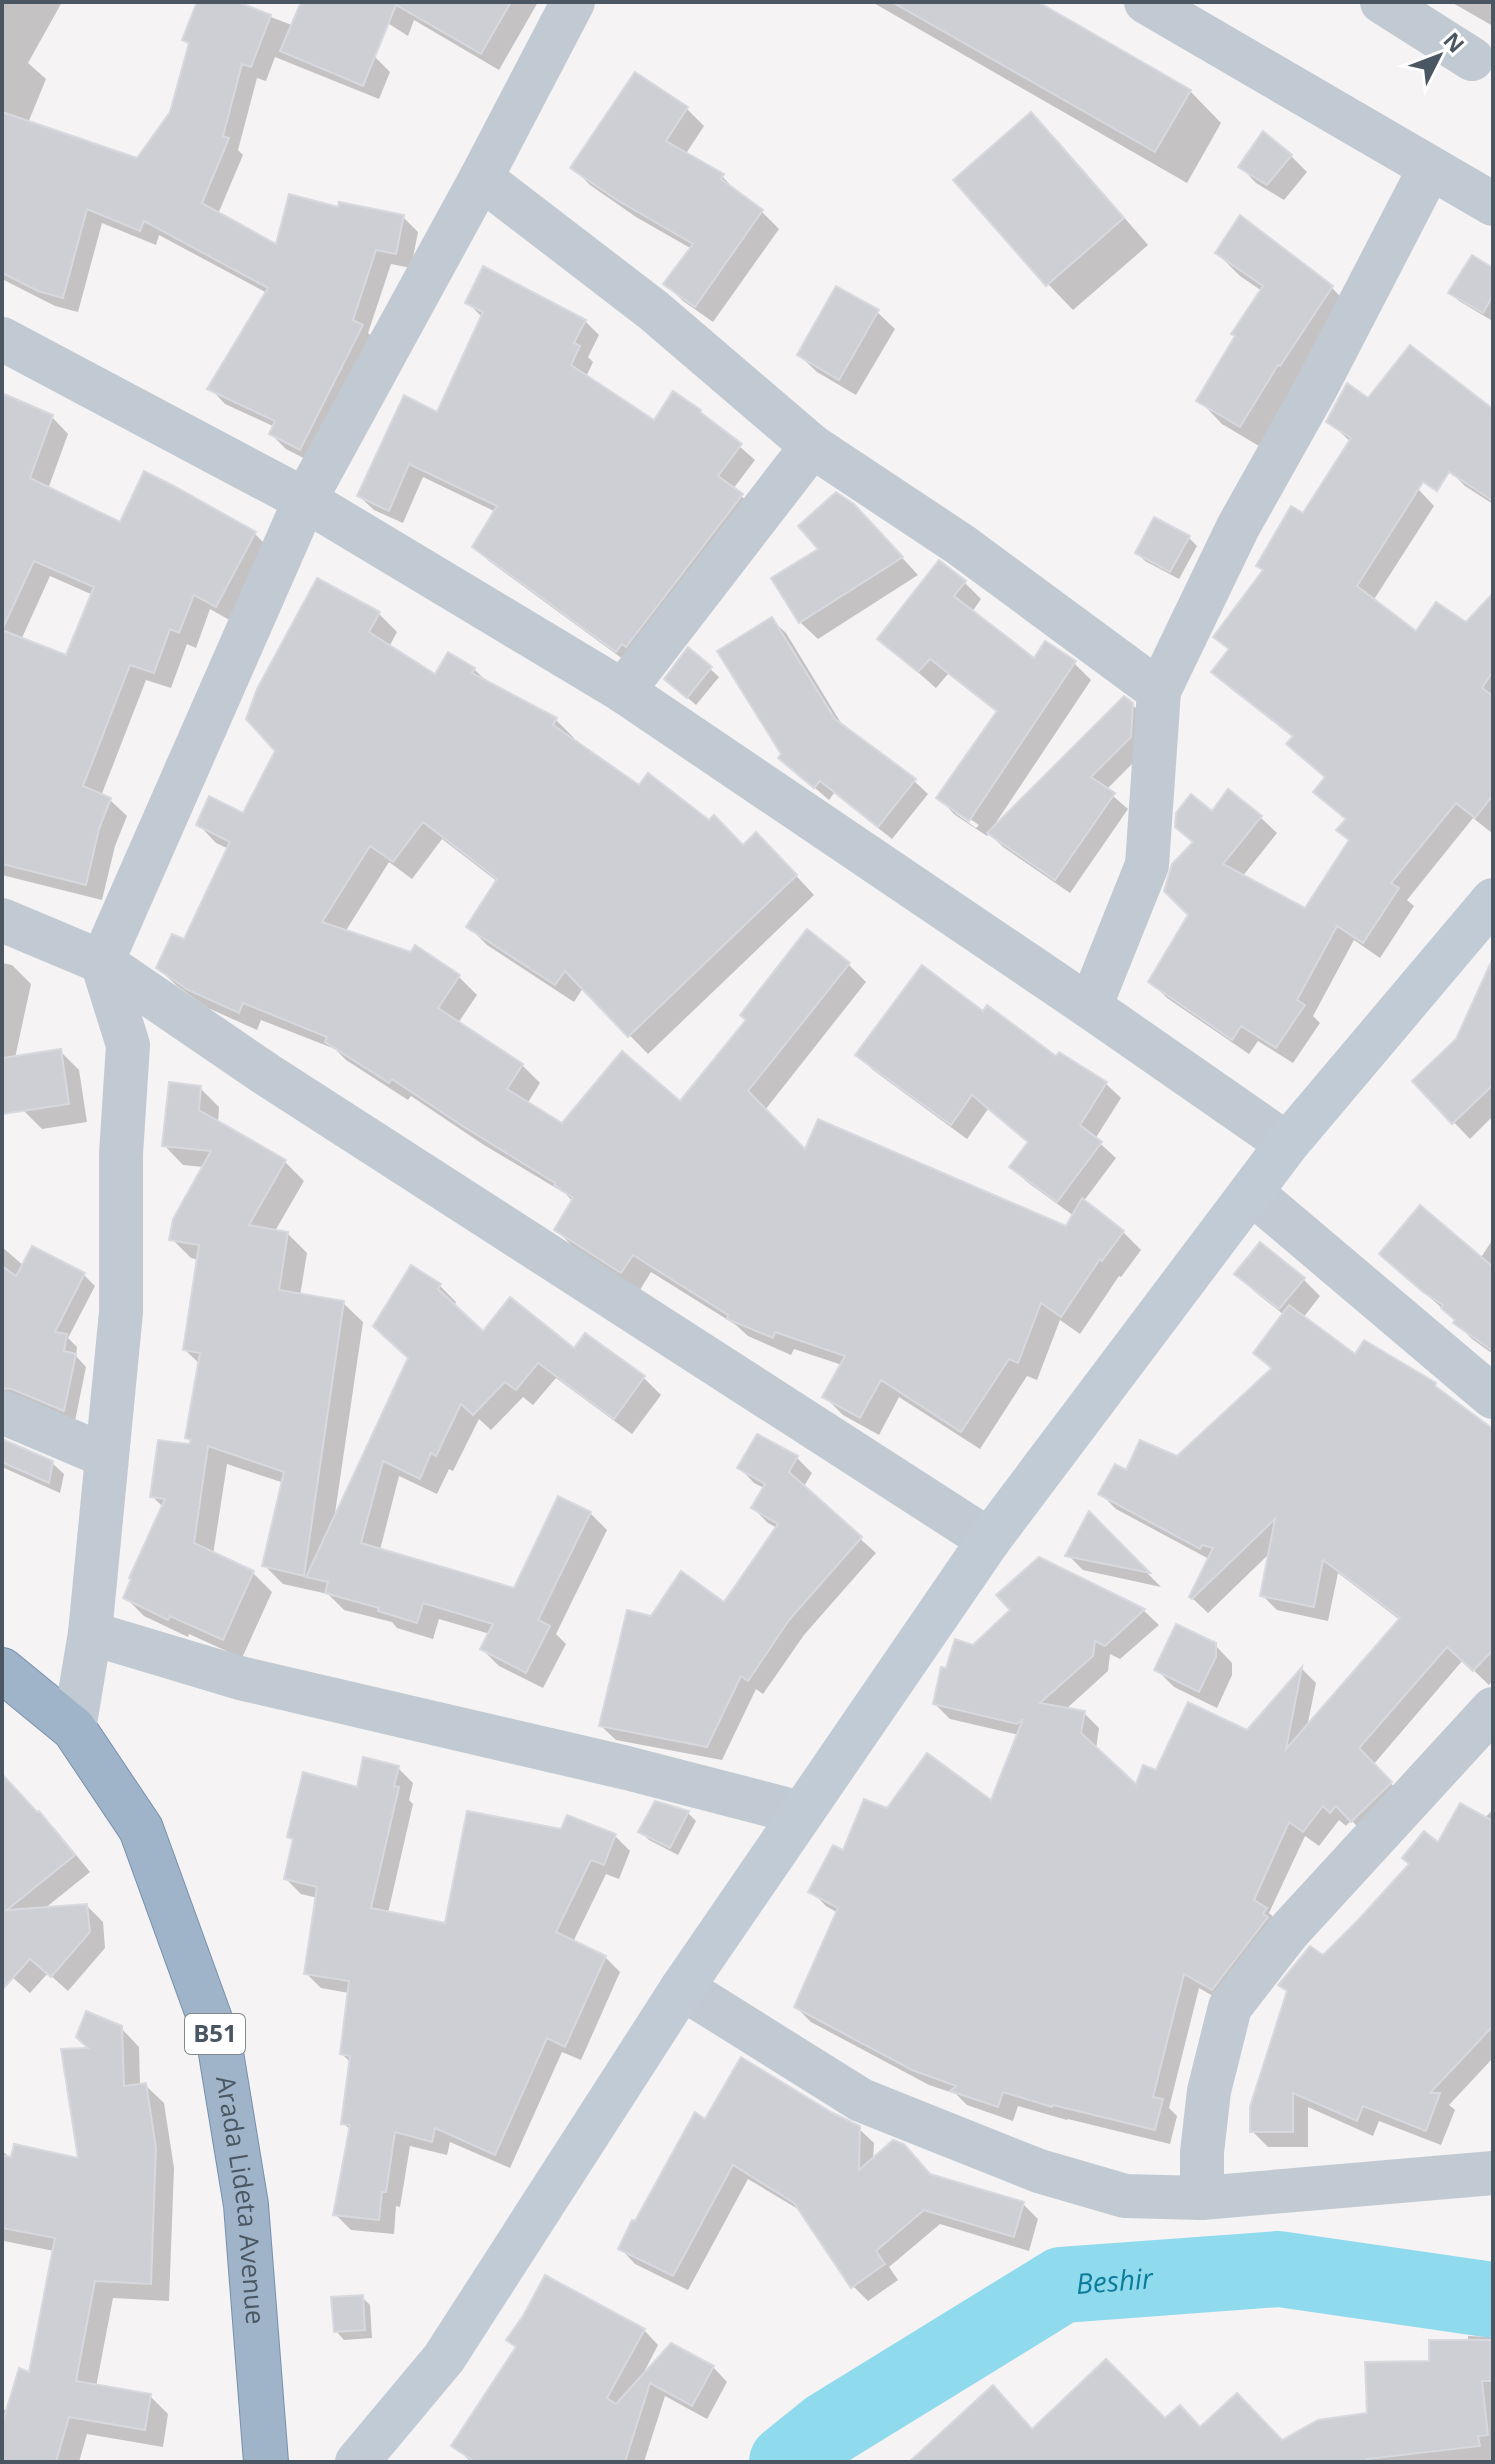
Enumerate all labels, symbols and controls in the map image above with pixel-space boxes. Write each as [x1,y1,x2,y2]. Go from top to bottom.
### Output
north arrow [1399,16,1479,96]
text: N [1437,25,1472,59]
road number: B51 [185,2014,245,2054]
street label: Arada Lideta Avenue [208,2073,274,2326]
water label: Beshir [1075,2258,1155,2302]

